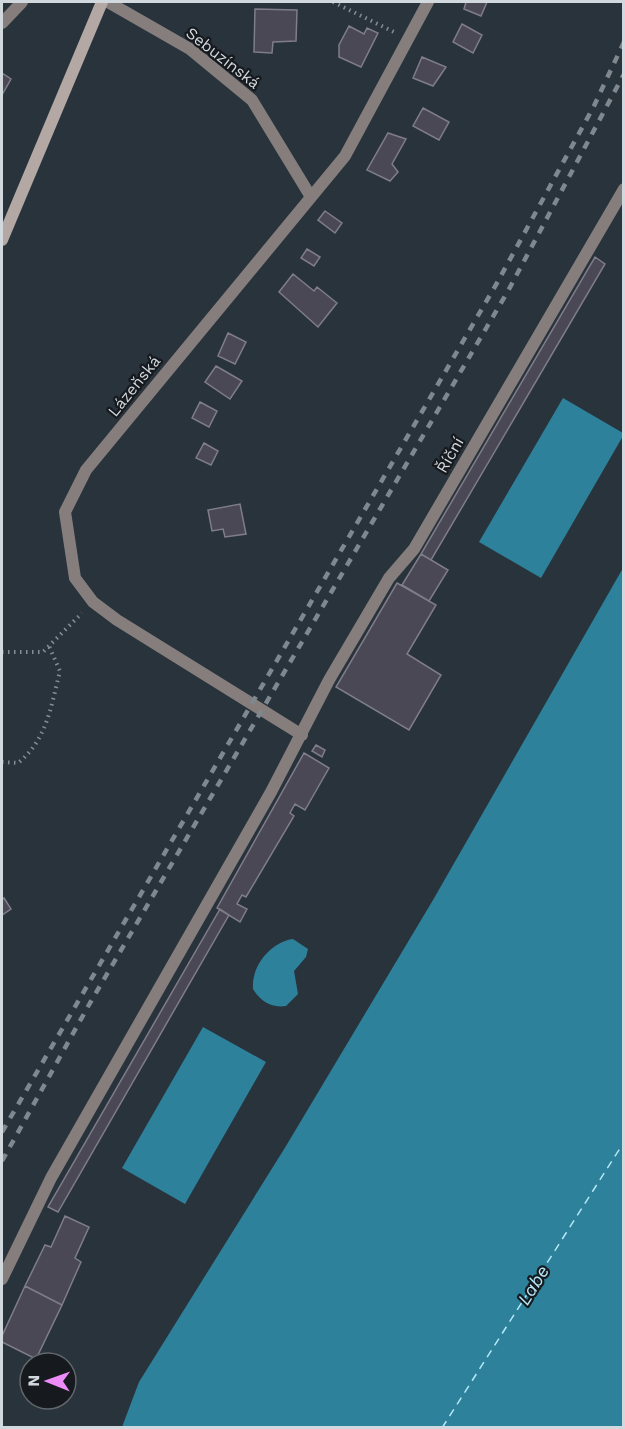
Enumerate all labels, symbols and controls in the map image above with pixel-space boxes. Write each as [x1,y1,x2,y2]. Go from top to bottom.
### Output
street label: Sebuzínská [182,23,264,93]
street label: Lázeňská [104,352,164,420]
street label: Říční [432,434,468,476]
water label: Labe [513,1261,553,1309]
north arrow [18,1351,78,1411]
text: N [24,1375,43,1387]

